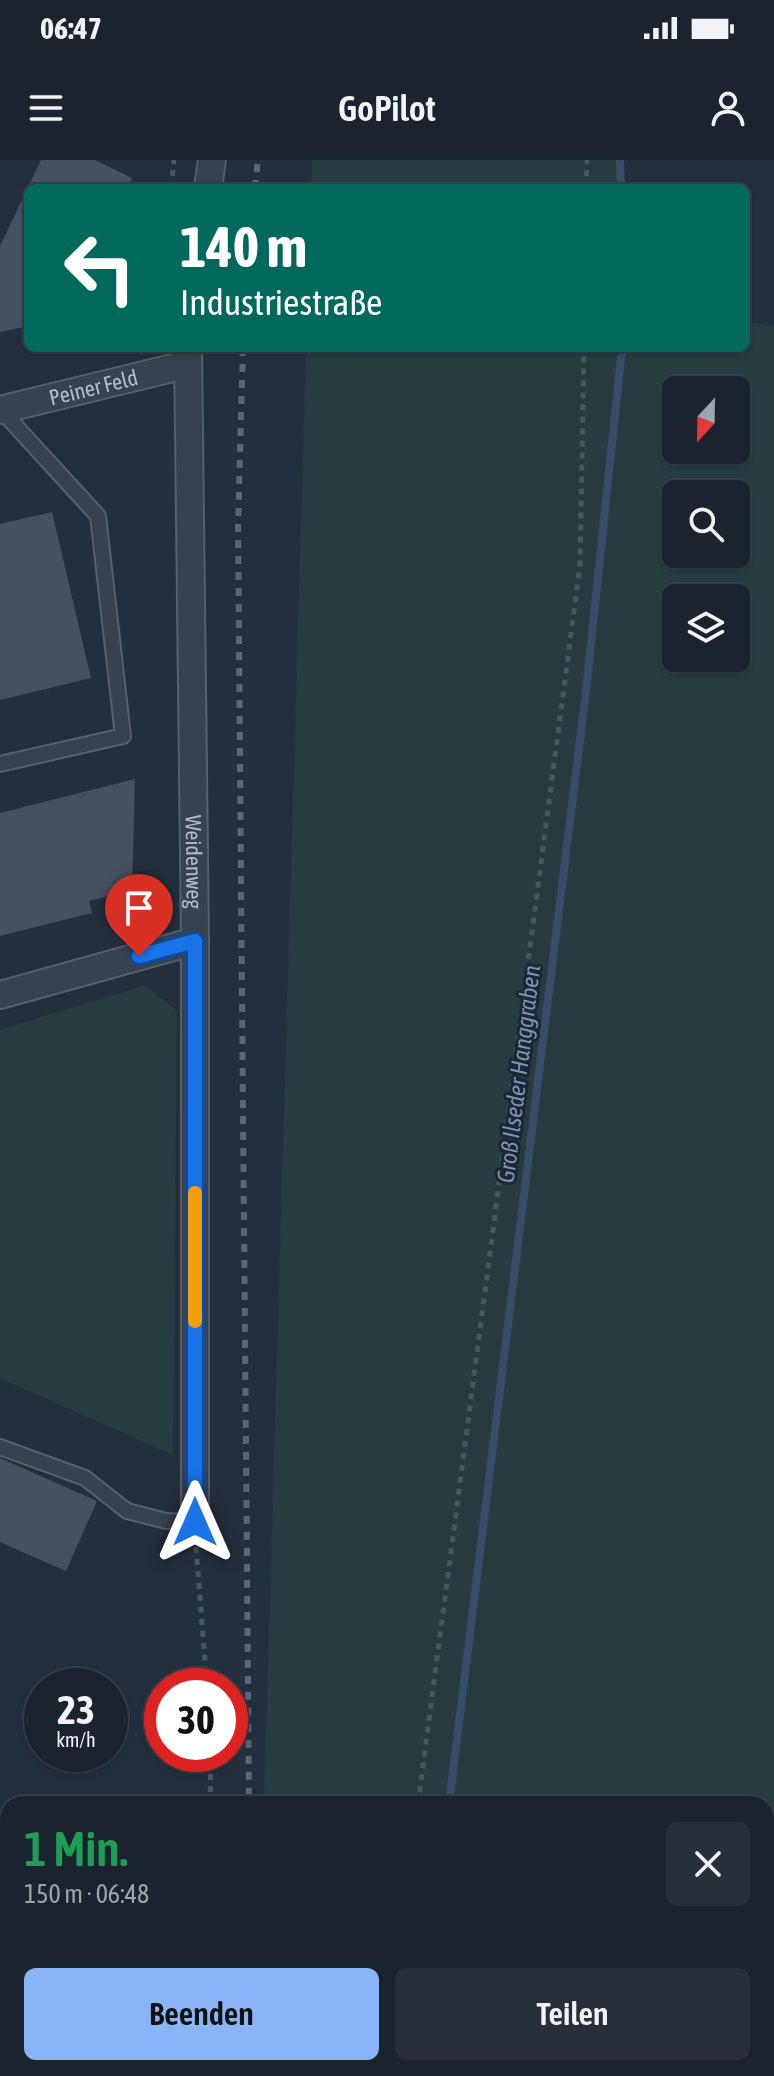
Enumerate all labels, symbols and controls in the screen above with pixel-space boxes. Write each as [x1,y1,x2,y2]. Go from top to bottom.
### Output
text: 06:47 [40,11,102,45]
icon: menu [24,86,68,130]
icon: person [706,86,750,130]
text: GoPilot [338,87,436,129]
text: 140 m [180,215,307,279]
icon: left [48,216,152,320]
text: Industriestraße [180,281,382,323]
street label: Peiner Feld [46,364,140,411]
north arrow [662,376,750,464]
map controls [662,376,750,672]
button: search [662,480,750,568]
button: layers [662,584,750,672]
street label: Weidenweg [181,815,208,910]
pin [105,874,173,956]
icon: arrive [117,886,161,930]
water label: Groß Ilseder Hanggraben [492,963,545,1184]
position arrow [153,1480,237,1564]
speed limit sign: 30 [144,1668,248,1772]
text: 23 [57,1687,95,1732]
text: km/h [56,1728,96,1751]
text: 1 Min. [24,1821,128,1876]
button: close [666,1822,750,1906]
text: 150 m · 06:48 [24,1879,149,1909]
button: Beenden [24,1968,379,2060]
button: Teilen [395,1968,750,2060]

